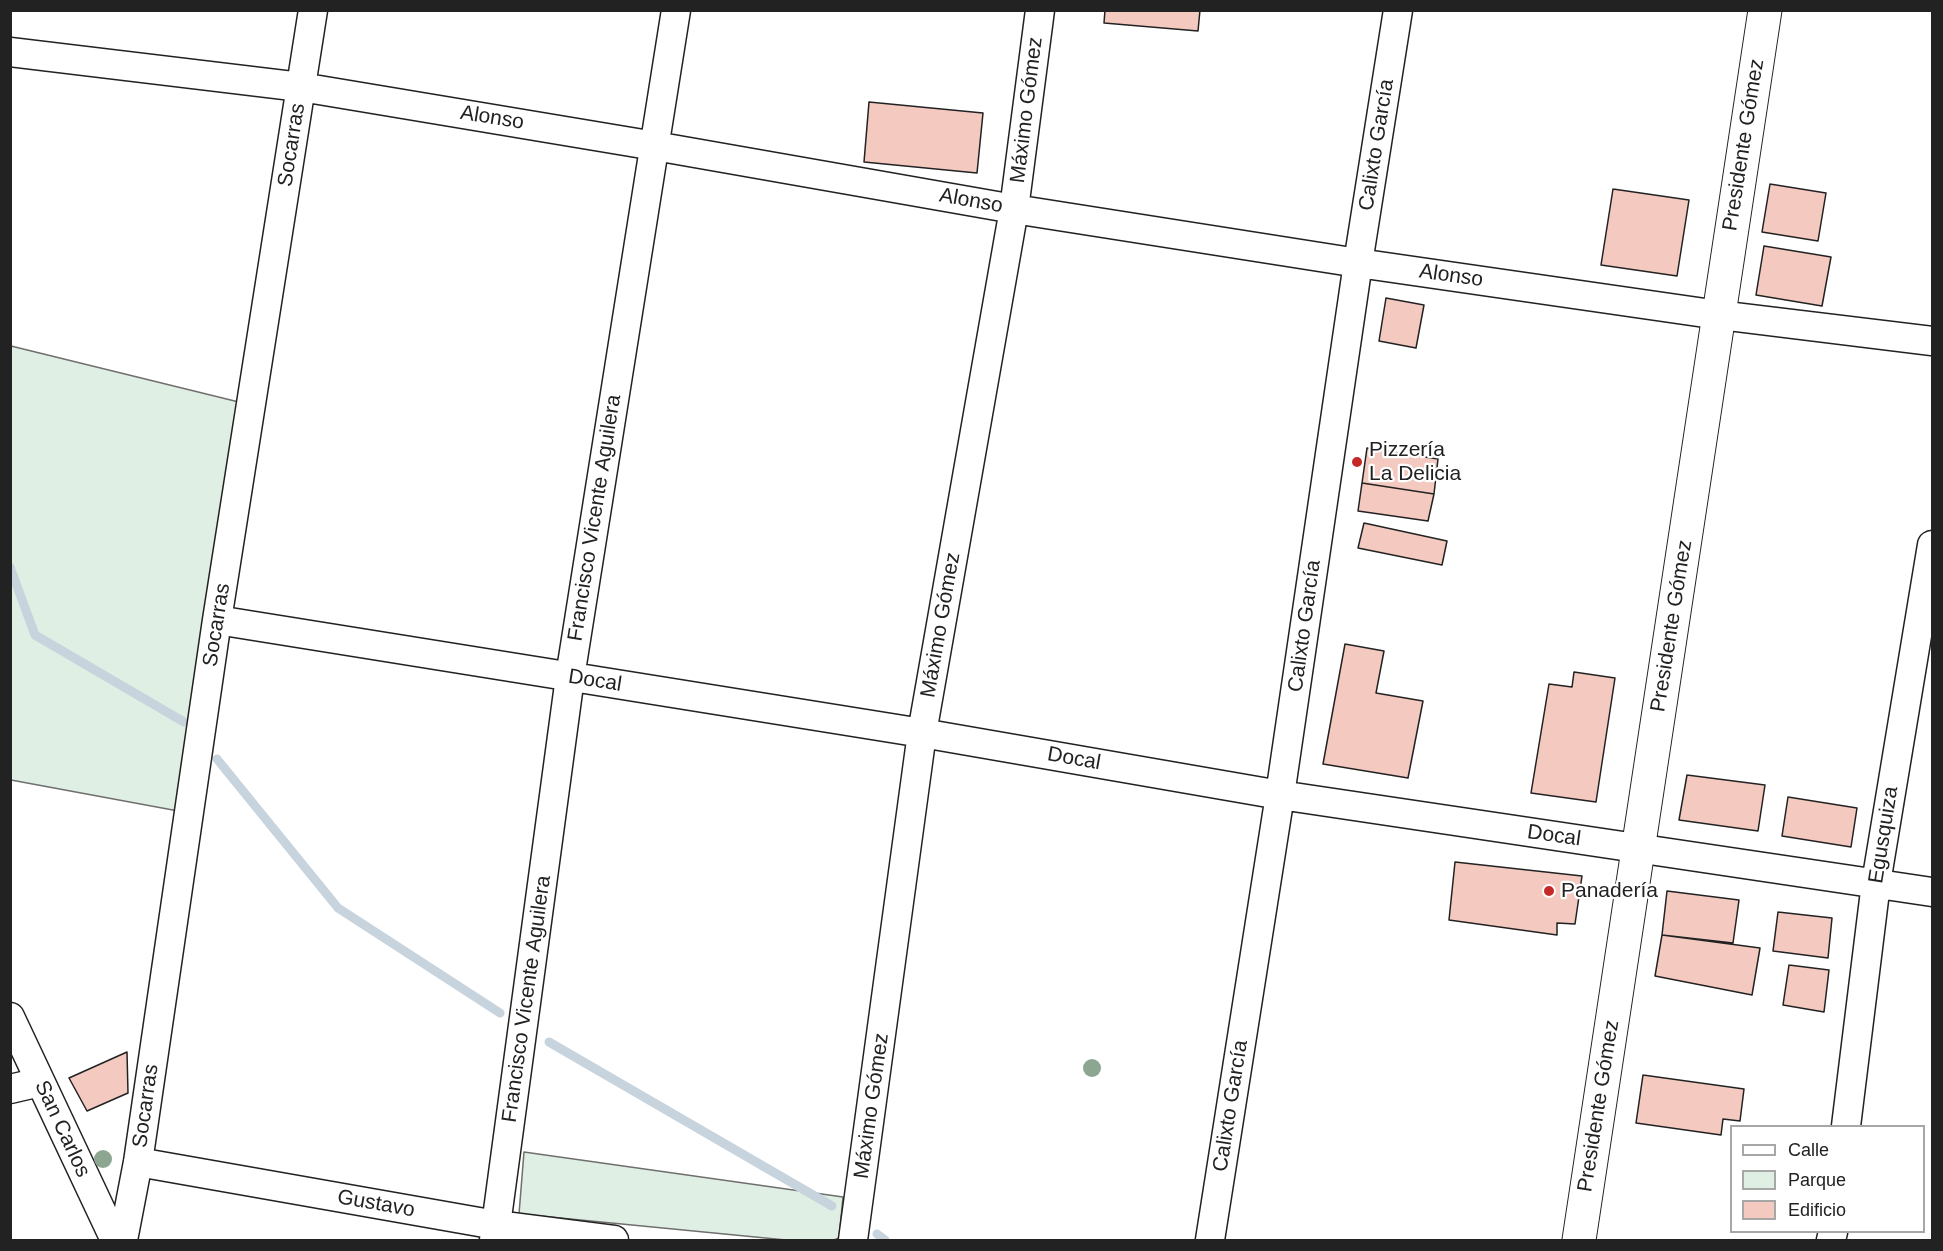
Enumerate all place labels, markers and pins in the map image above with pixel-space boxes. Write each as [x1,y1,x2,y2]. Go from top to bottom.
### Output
place label: Pizzería La Delicia [1369,437,1461,487]
marker: Pizzería La Delicia [1350,455,1364,469]
place label: Panadería [1561,878,1658,904]
marker: Panadería [1542,884,1556,898]

